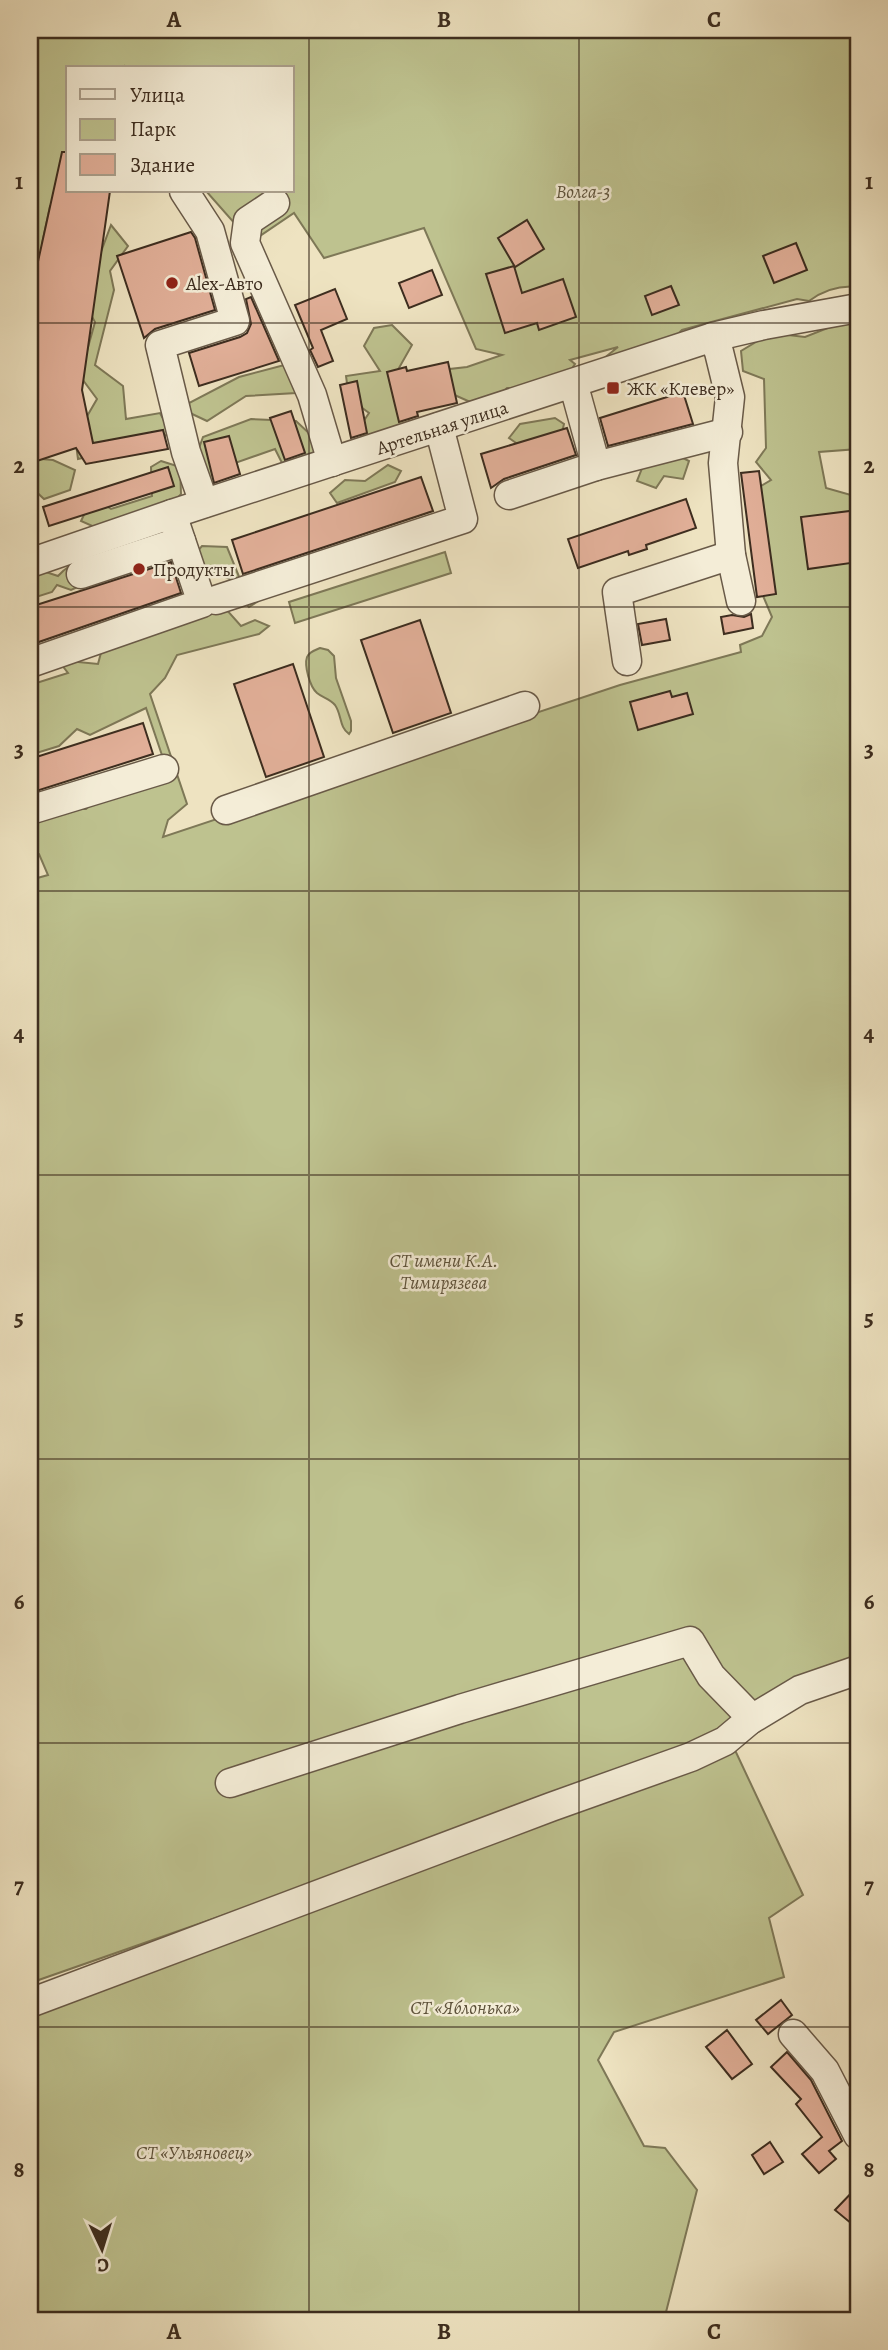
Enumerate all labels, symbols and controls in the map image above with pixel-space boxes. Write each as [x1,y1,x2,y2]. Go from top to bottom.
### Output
text: A [166,4,182,35]
text: B [437,4,451,35]
text: C [707,4,721,35]
legend [66,66,294,192]
text: Улица [130,81,185,109]
text: Парк [130,115,176,143]
text: Здание [130,151,195,179]
text: 1 [15,166,23,197]
text: 1 [865,166,873,197]
park label: Волга-3 [556,179,610,205]
place label: Alex-Авто [185,271,263,297]
marker: Alex-Авто [164,275,180,291]
place label: ЖК «Клевер» [627,376,734,402]
marker: ЖК «Клевер» [605,380,621,396]
street label: Артельная улица [372,394,512,462]
text: 2 [13,450,25,481]
text: 2 [863,450,875,481]
place label: Продукты [153,557,235,583]
marker: Продукты [131,561,147,577]
text: 3 [14,734,24,765]
text: 3 [864,734,874,765]
text: 4 [14,1018,25,1049]
text: 4 [864,1018,875,1049]
park label: СТ имени К.А. Тимирязева [390,1248,498,1296]
text: 5 [14,1302,24,1333]
text: 5 [864,1302,874,1333]
text: 6 [14,1586,25,1617]
text: 6 [864,1586,875,1617]
text: 7 [14,1870,24,1901]
text: 7 [864,1870,874,1901]
park label: СТ «Яблонька» [410,1995,520,2021]
park label: СТ «Ульяновец» [136,2140,252,2166]
text: 8 [13,2154,25,2185]
text: 8 [863,2154,875,2185]
north arrow [66,2214,136,2284]
text: С [96,2252,110,2278]
text: A [166,2316,182,2347]
text: B [437,2316,451,2347]
text: C [707,2316,721,2347]

